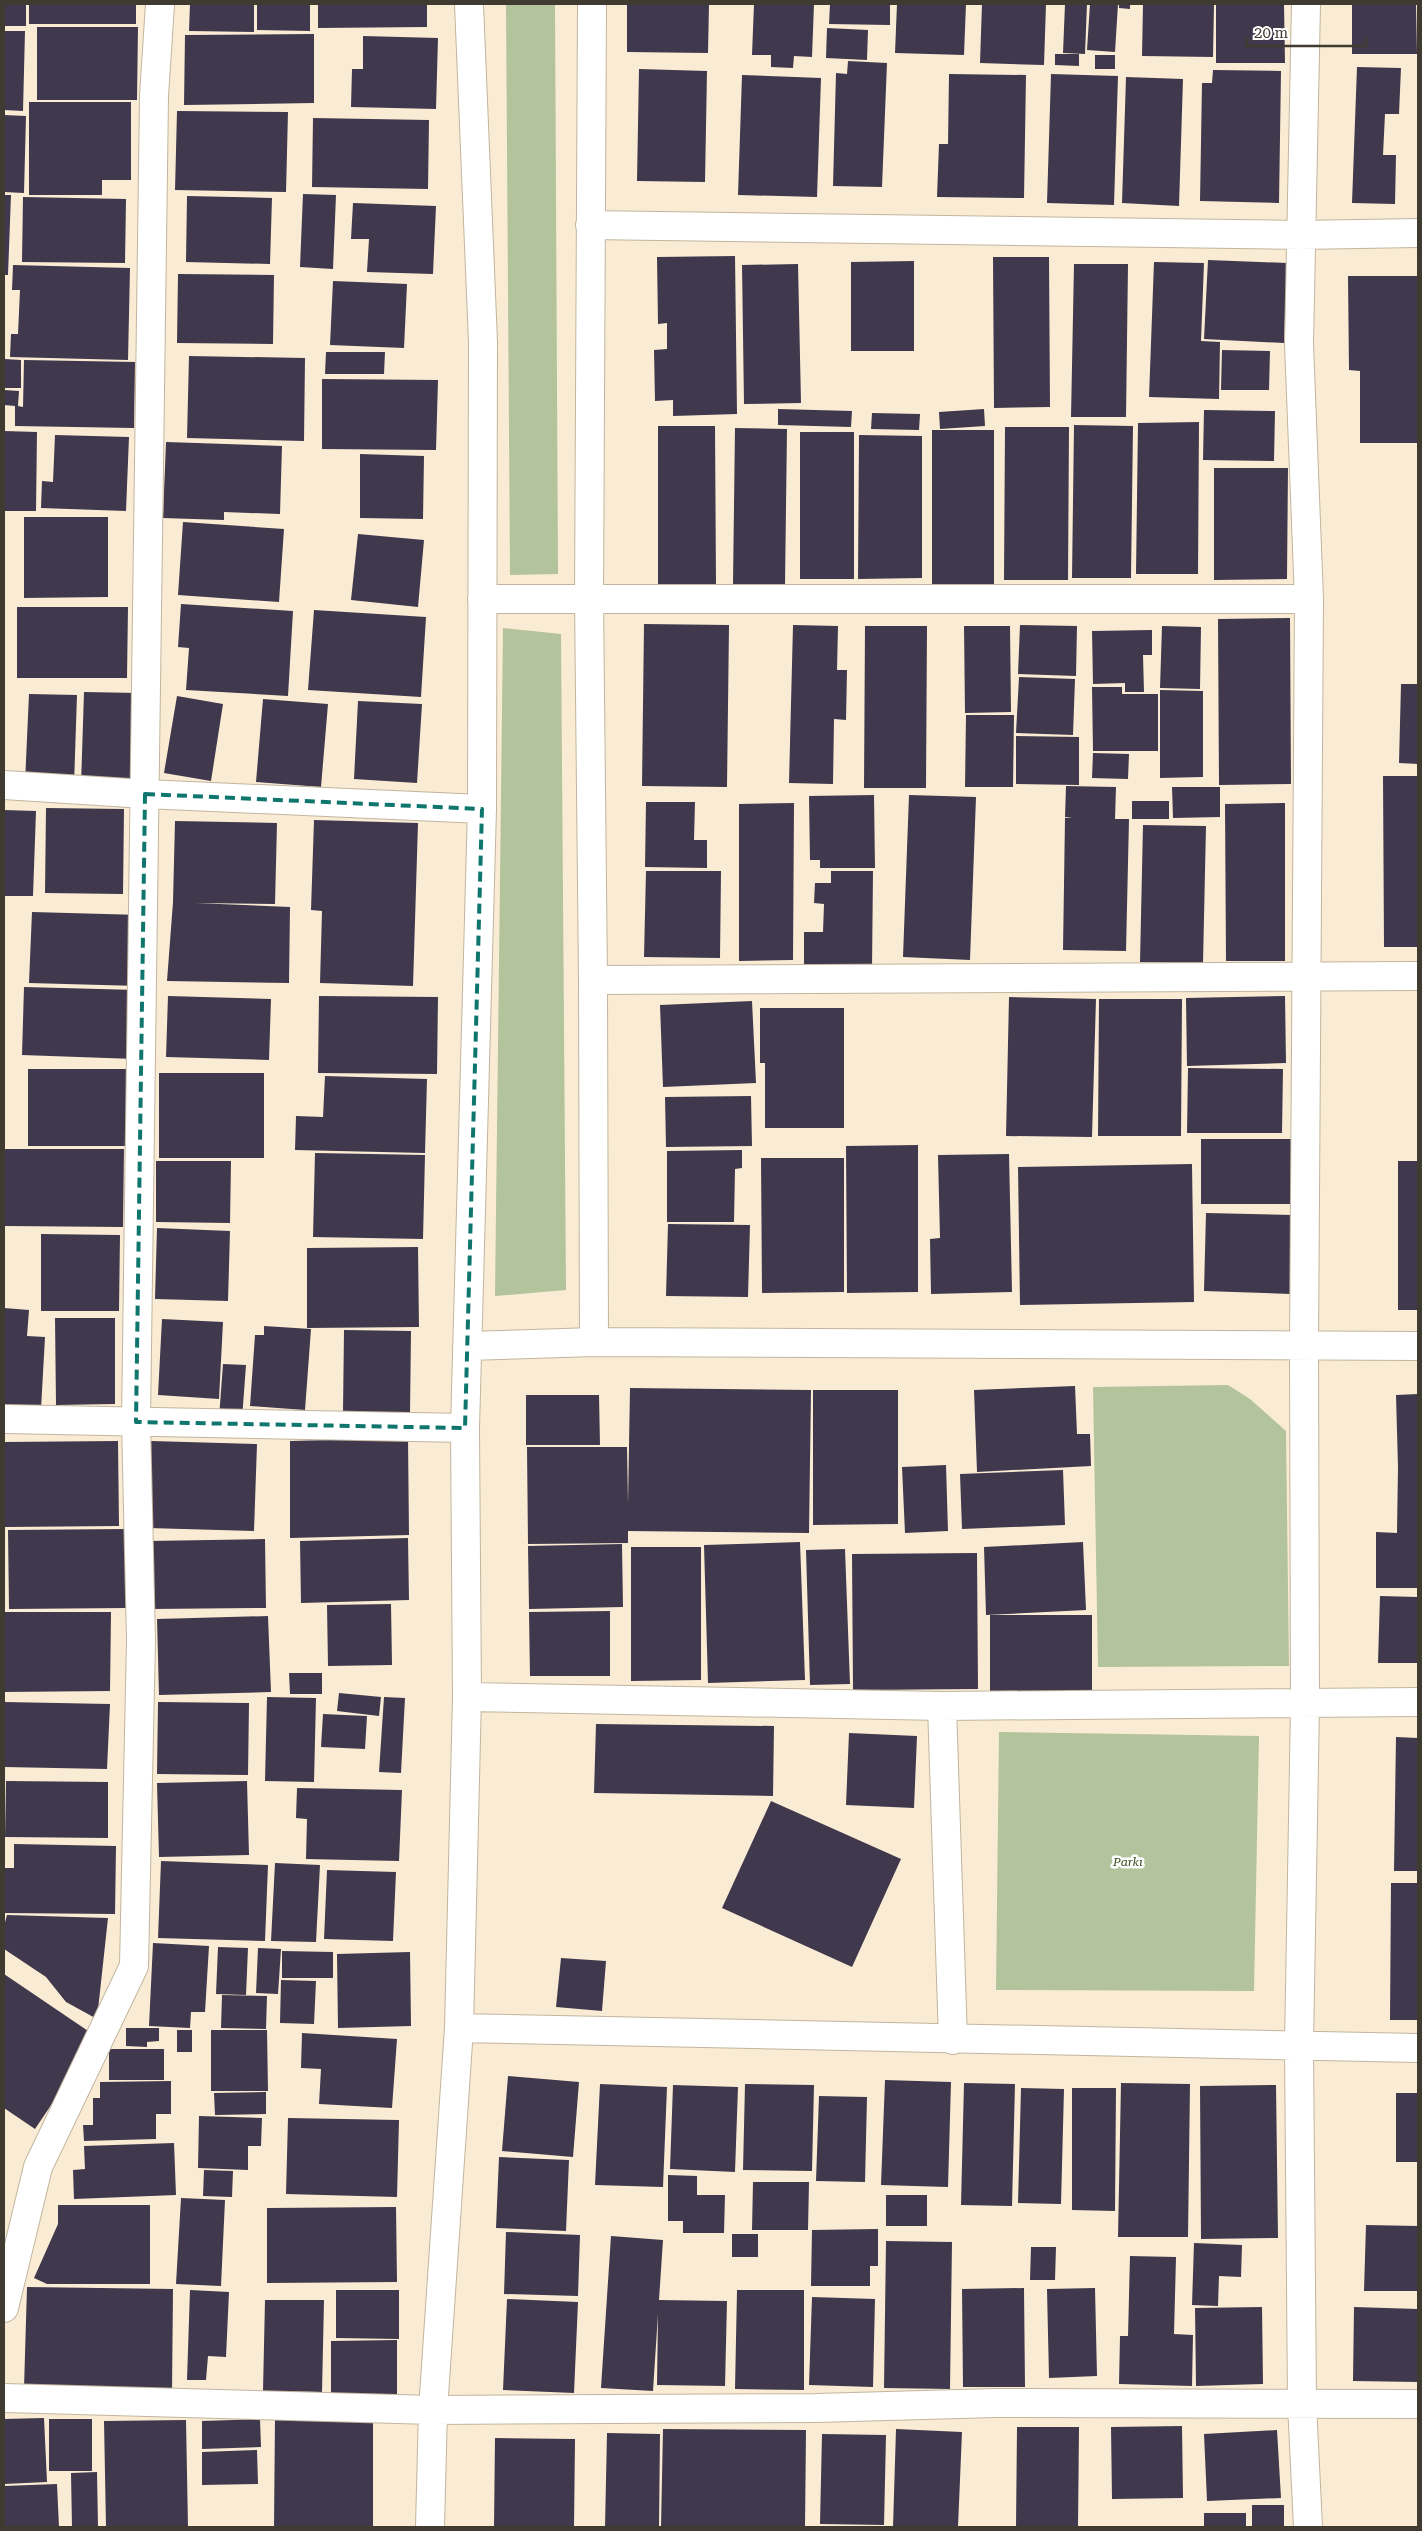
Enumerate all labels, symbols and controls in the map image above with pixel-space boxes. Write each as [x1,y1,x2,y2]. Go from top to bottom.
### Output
scale bar [1247,15,1366,47]
text: 20 m [1254,24,1289,42]
park label: Parkı [1112,1855,1143,1869]

